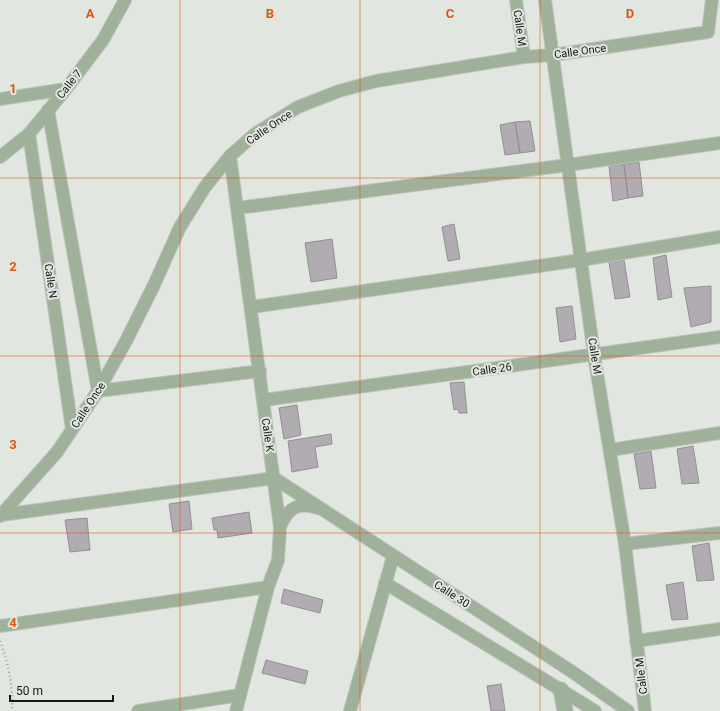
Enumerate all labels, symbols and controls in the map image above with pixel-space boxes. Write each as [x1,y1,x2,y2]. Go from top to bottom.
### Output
text: A [86,6,95,21]
text: B [266,6,274,21]
text: C [446,6,455,21]
text: D [626,6,634,21]
street label: Calle M [511,9,528,47]
street label: Calle Once [553,41,607,62]
street label: Calle 7 [54,67,85,101]
text: 1 [9,81,17,96]
street label: Calle Once [244,107,295,147]
text: 2 [9,259,17,274]
street label: Calle N [42,263,59,299]
street label: Calle M [585,337,604,375]
street label: Calle 26 [472,360,512,379]
street label: Calle Once [69,380,108,431]
street label: Calle K [259,417,276,453]
text: 3 [9,437,17,452]
street label: Calle 30 [432,578,472,611]
text: 4 [9,615,17,630]
street label: Calle M [633,657,650,695]
scale bar [10,677,113,703]
text: 50 m [16,684,43,698]

